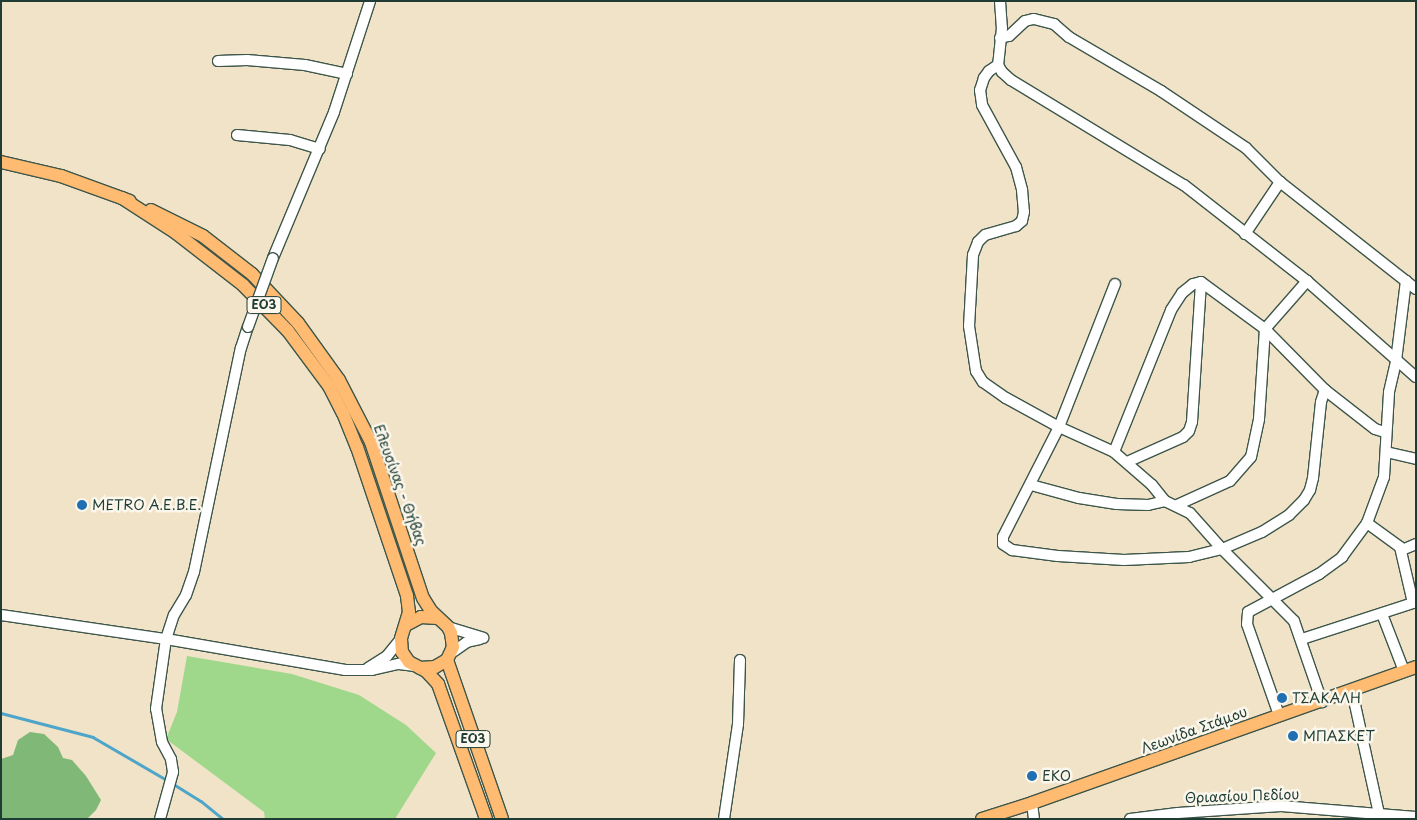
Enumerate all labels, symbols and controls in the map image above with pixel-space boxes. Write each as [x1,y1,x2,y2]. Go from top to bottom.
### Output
road number: ΕΟ3 [246,296,282,314]
street label: Ελευσίνας - Θήβας [370,422,430,548]
place label: METRO Α.Ε.Β.Ε. [92,497,202,513]
marker: METRO Α.Ε.Β.Ε. [76,499,88,511]
place label: ΤΣΑΚΑΛΗ [1292,690,1361,706]
marker: ΤΣΑΚΑΛΗ [1276,692,1288,704]
street label: Λεωνίδα Στάμου [1138,703,1250,757]
place label: ΜΠΑΣΚΕΤ [1303,728,1375,744]
road number: ΕΟ3 [456,730,490,749]
marker: ΜΠΑΣΚΕΤ [1287,730,1299,742]
place label: EKO [1042,768,1071,784]
marker: EKO [1026,770,1038,782]
street label: Θριασίου Πεδίου [1184,786,1300,806]

